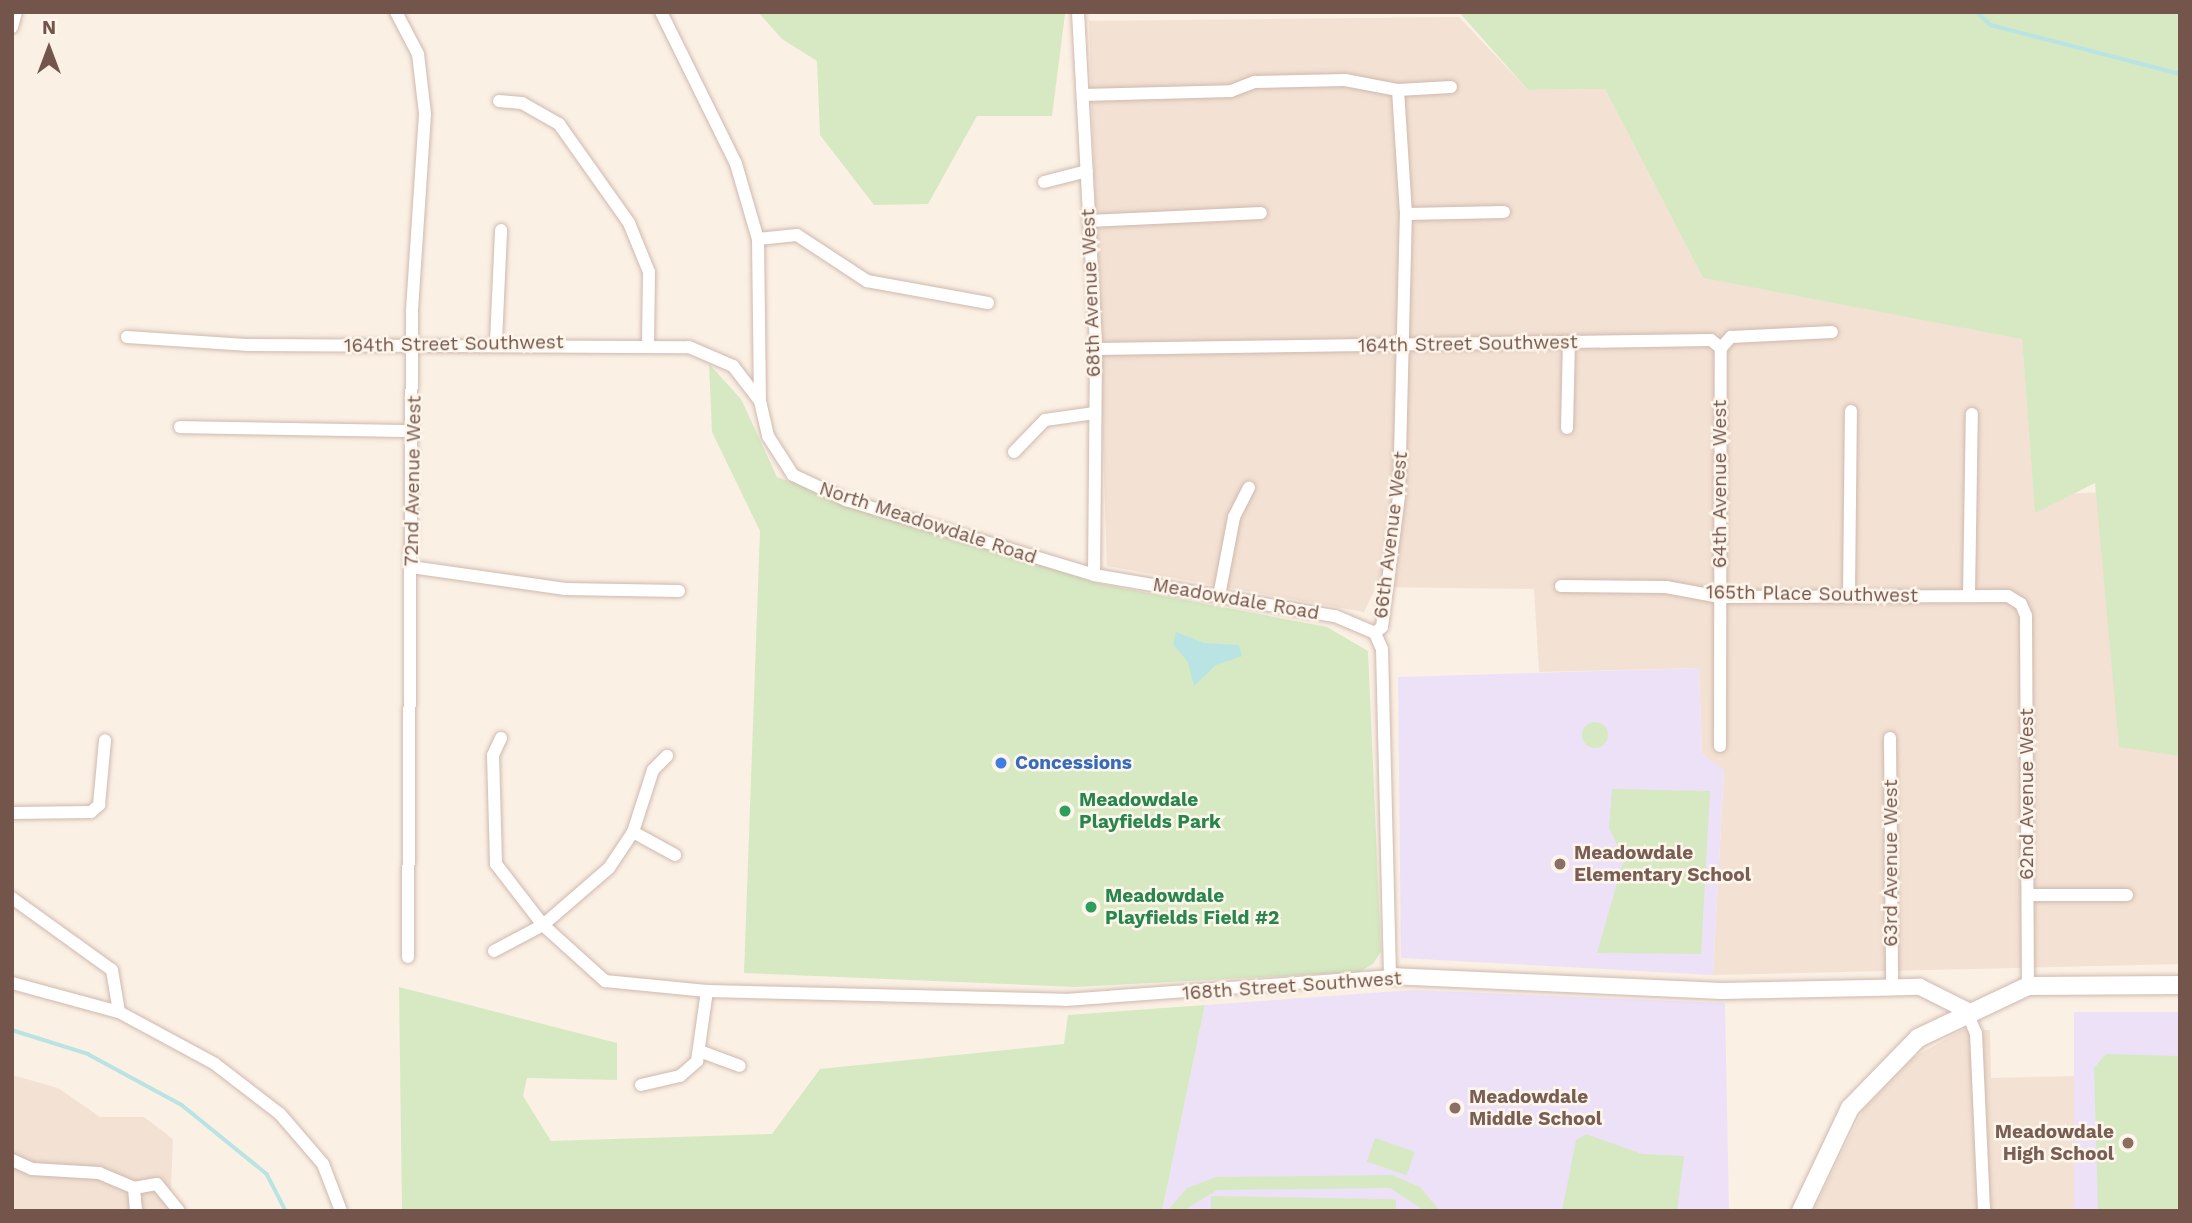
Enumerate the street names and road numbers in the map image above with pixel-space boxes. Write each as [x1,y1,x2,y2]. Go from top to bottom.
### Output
street label: 68th Avenue West [1077,208,1105,378]
street label: 164th Street Southwest [344,331,564,357]
street label: 164th Street Southwest [1358,331,1578,357]
street label: 72nd Avenue West [400,395,426,567]
street label: 64th Avenue West [1709,399,1731,569]
street label: 66th Avenue West [1369,449,1413,621]
street label: North Meadowdale Road [816,477,1040,569]
street label: Meadowdale Road [1151,573,1321,625]
street label: 165th Place Southwest [1706,581,1918,607]
street label: 62nd Avenue West [2016,707,2038,881]
street label: 63rd Avenue West [1880,779,1902,947]
street label: 168th Street Southwest [1182,967,1402,1005]

